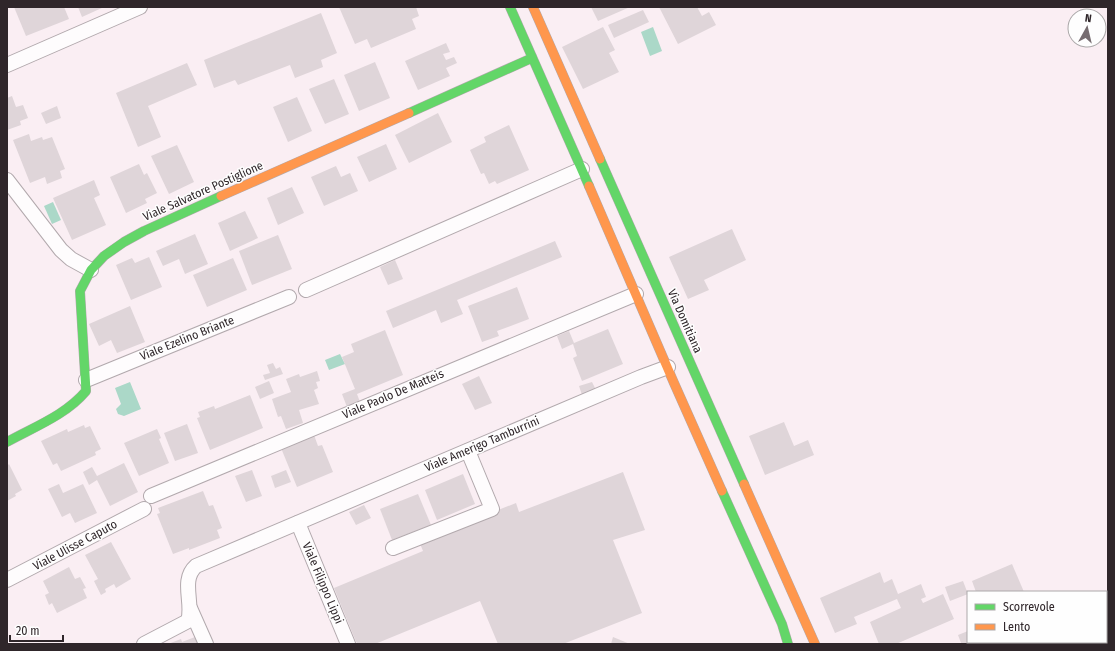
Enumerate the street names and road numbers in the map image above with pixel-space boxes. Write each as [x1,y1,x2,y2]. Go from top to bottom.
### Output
street label: Viale Salvatore Postiglione [141,158,265,224]
street label: Via Domitiana [665,287,705,355]
street label: Viale Ezelino Briante [138,313,236,363]
street label: Viale Paolo De Matteis [340,366,446,422]
street label: Viale Amerigo Tamburrini [422,413,542,475]
street label: Viale Ulisse Caputo [30,517,120,573]
street label: Viale Filippo Lippi [300,540,346,626]

